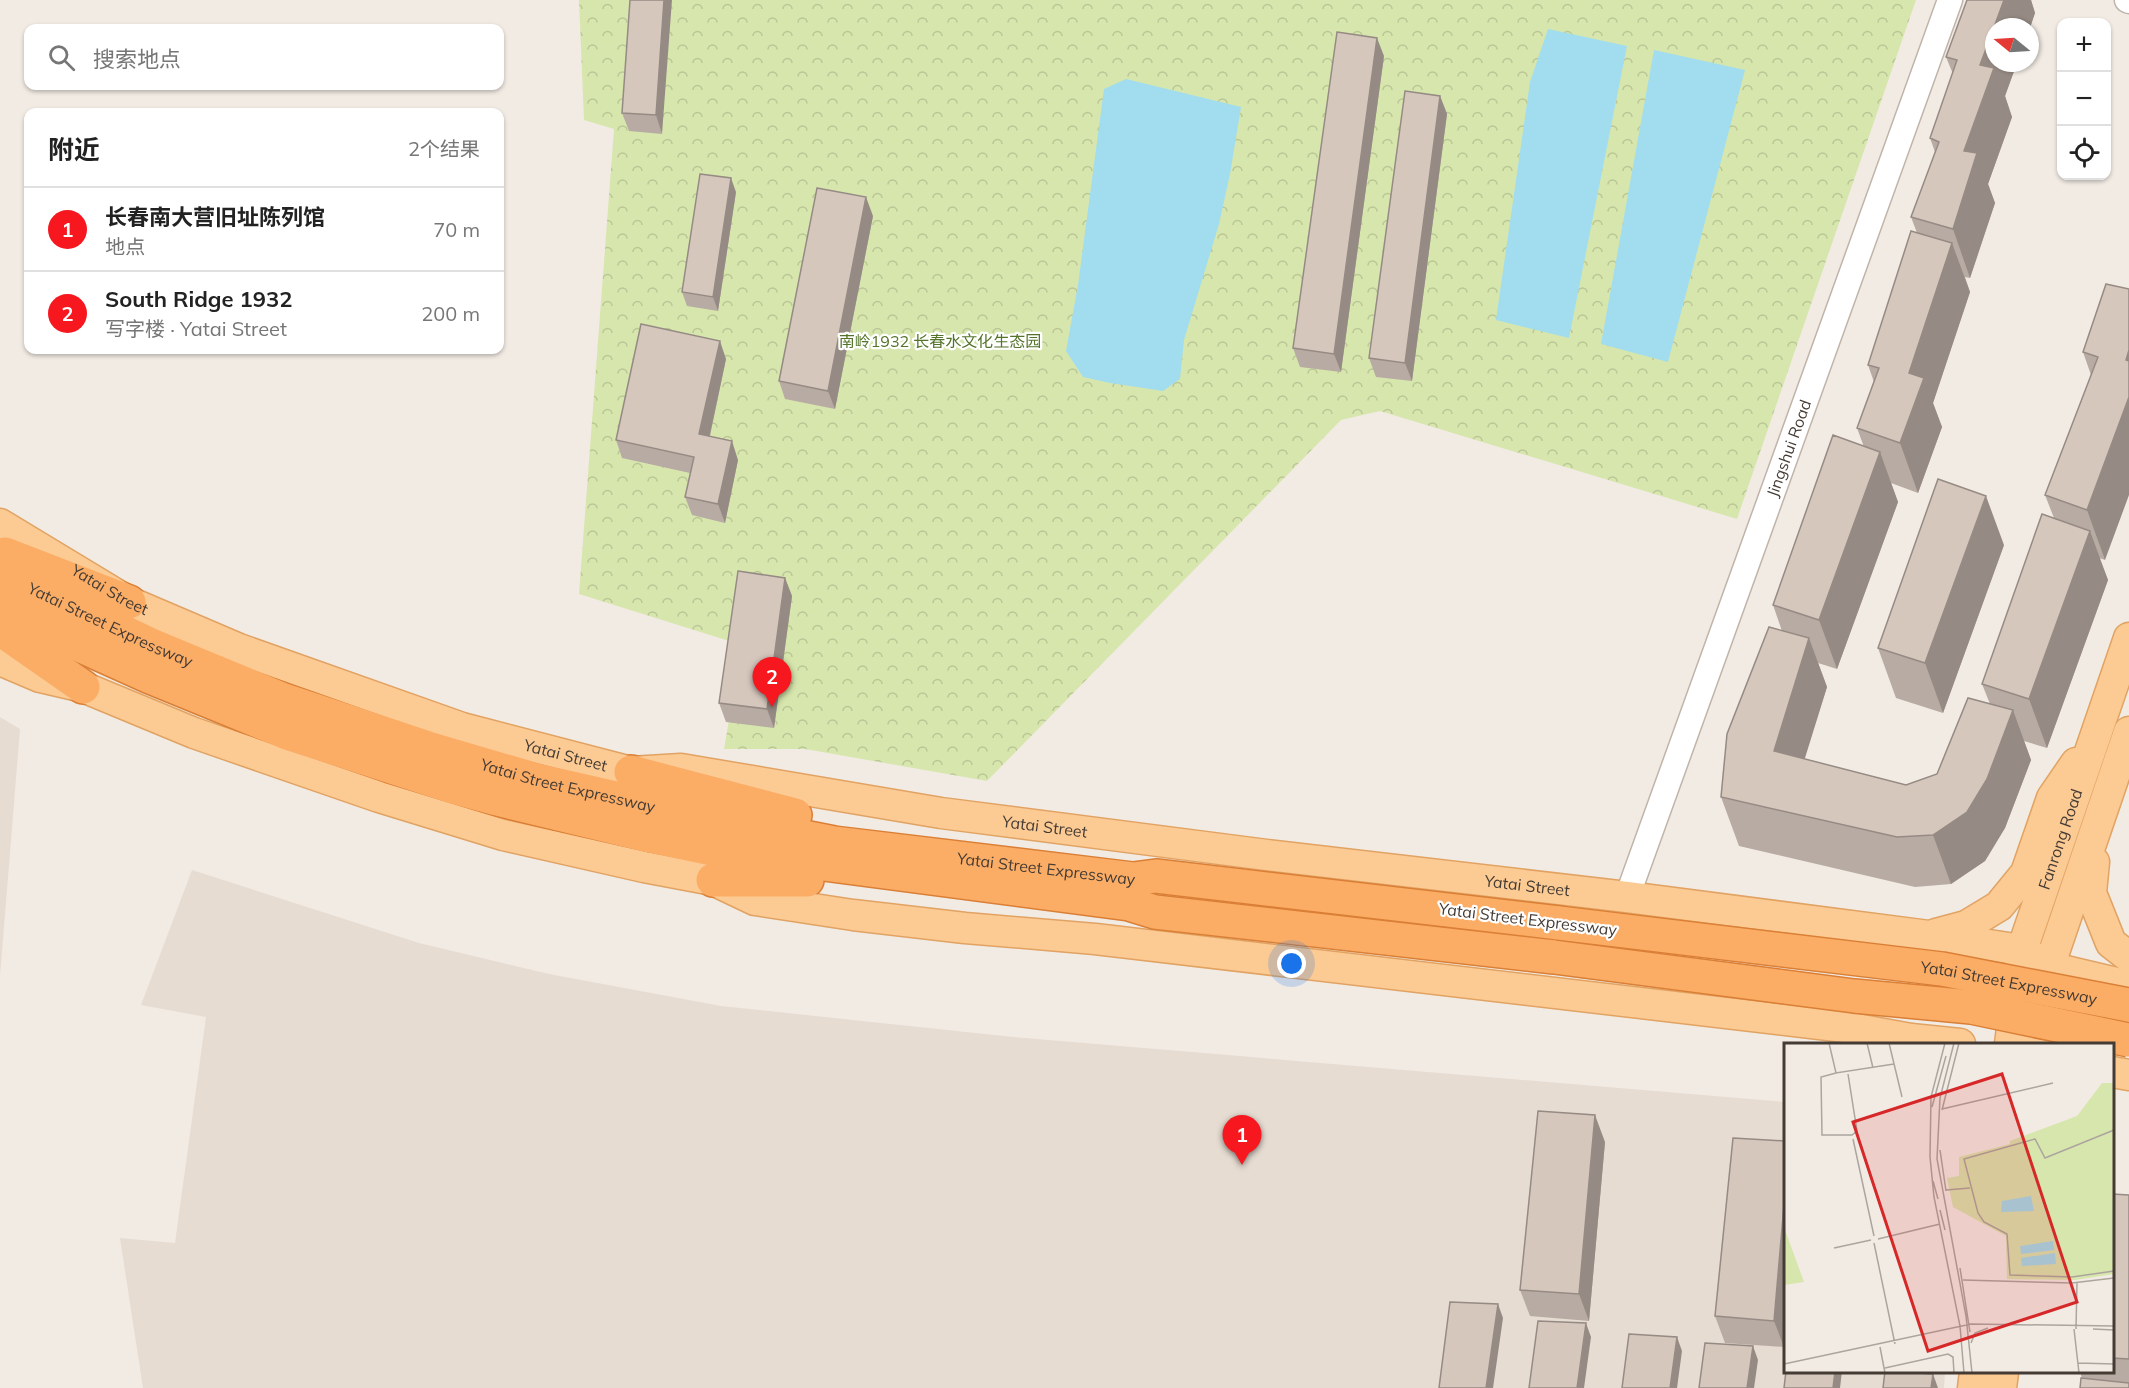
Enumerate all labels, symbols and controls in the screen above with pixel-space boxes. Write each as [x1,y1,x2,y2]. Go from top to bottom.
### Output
north arrow [1985,18,2039,72]
map controls [2057,18,2111,180]
button: + [2057,18,2111,72]
search box [24,24,504,90]
icon: search [45,41,78,74]
text: 搜索地点 [93,45,181,73]
button: − [2057,72,2111,126]
button: locate [2057,126,2111,180]
text: 附近 [48,133,100,166]
text: 2个结果 [408,136,480,161]
text: 长春南大营旧址陈列馆 [105,203,325,231]
text: 1 [62,217,74,242]
text: 70 m [433,217,480,242]
text: 地点 [105,234,145,259]
text: South Ridge 1932 [105,285,292,313]
text: 2 [62,301,74,326]
text: 200 m [421,301,480,326]
text: 写字楼 · Yatai Street [105,316,287,341]
park label: 南岭1932 长春水文化生态园 [839,331,1041,351]
street label: Jingshui Road [1762,397,1815,500]
street label: Yatai Street [67,559,152,619]
street label: Yatai Street Expressway [24,577,196,671]
pin: 2 [752,658,792,707]
street label: Yatai Street [521,734,610,776]
street label: Yatai Street Expressway [477,754,658,817]
street label: Fanrong Road [2034,786,2087,892]
street label: Yatai Street [1000,811,1089,842]
street label: Yatai Street Expressway [955,848,1137,889]
street label: Yatai Street [1482,870,1571,900]
street label: Yatai Street Expressway [1437,898,1619,940]
your location [1277,949,1306,978]
street label: Yatai Street Expressway [1919,956,2099,1009]
inset map [1784,1043,2114,1373]
pin: 1 [1222,1116,1262,1165]

